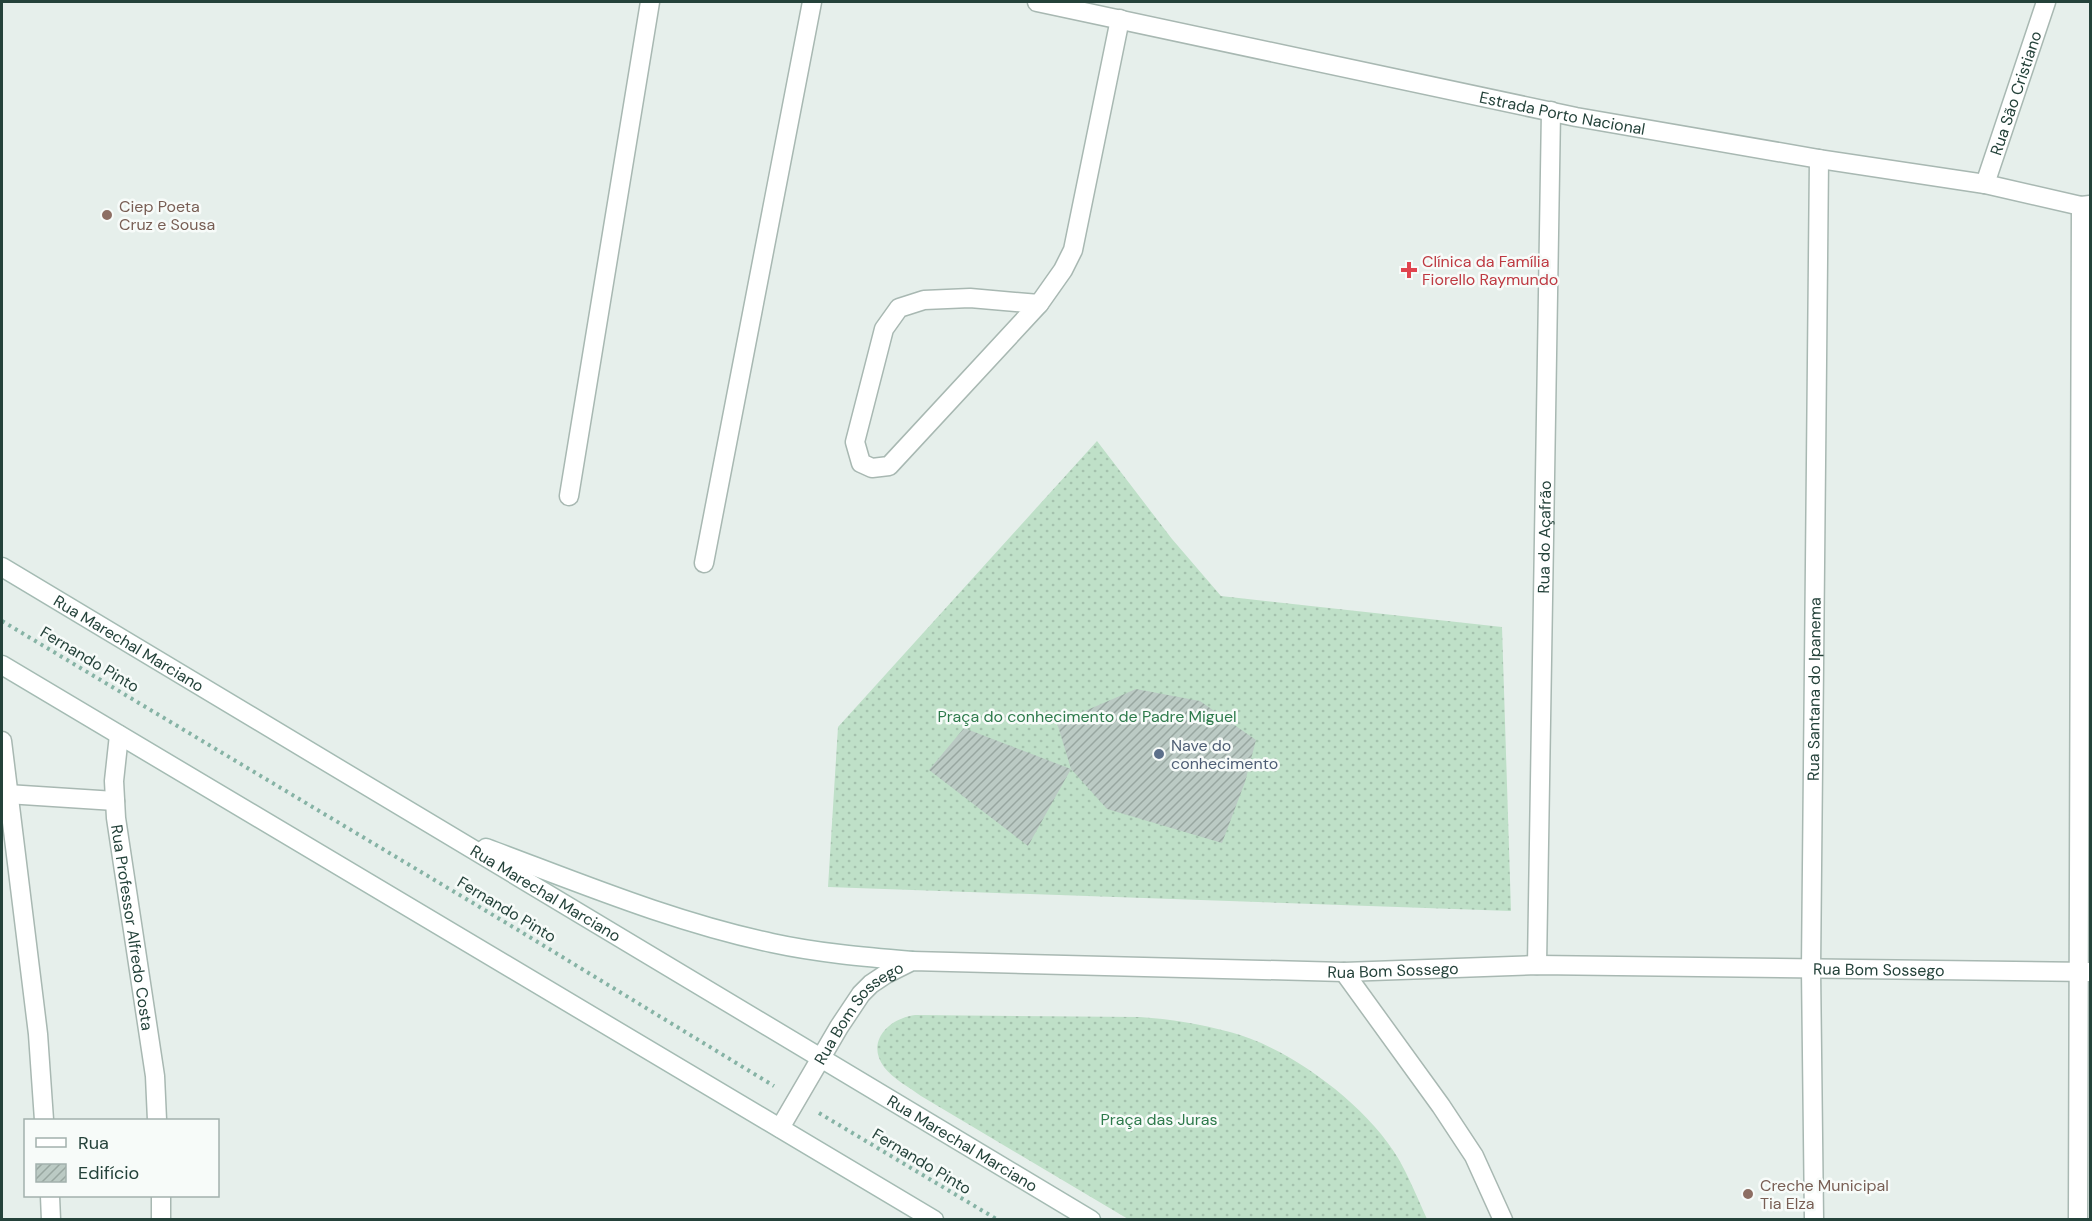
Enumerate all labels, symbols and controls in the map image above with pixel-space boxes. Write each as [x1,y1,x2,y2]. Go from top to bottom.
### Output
street label: Rua São Cristiano [1985,28,2047,158]
street label: Estrada Porto Nacional [1477,87,1647,140]
place label: Ciep Poeta Cruz e Sousa [119,196,215,235]
marker: Ciep Poeta Cruz e Sousa [100,208,114,222]
place label: Clínica da Família Fiorello Raymundo [1422,251,1558,290]
marker: Clínica da Família Fiorello Raymundo [1400,261,1418,279]
street label: Rua do Açafrão [1533,480,1556,594]
street label: Rua Marechal Marciano [50,590,208,697]
street label: Rua Santana do Ipanema [1803,597,1826,781]
street label: Fernando Pinto [36,622,143,697]
park label: Praça do conhecimento de Padre Miguel [937,706,1237,727]
place label: Nave do conhecimento [1171,735,1278,774]
marker: Nave do conhecimento [1152,747,1166,761]
street label: Rua Professor Alfredo Costa [106,823,158,1032]
street label: Rua Marechal Marciano [466,840,625,947]
street label: Fernando Pinto [453,872,560,947]
street label: Rua Bom Sossego [809,957,907,1069]
street label: Rua Bom Sossego [1327,958,1459,983]
street label: Rua Bom Sossego [1813,958,1945,981]
street label: Rua Marechal Marciano [883,1090,1041,1197]
park label: Praça das Juras [1101,1109,1217,1130]
legend [24,1119,219,1197]
street label: Fernando Pinto [868,1124,975,1199]
text: Rua [78,1131,109,1155]
text: Edifício [78,1161,139,1185]
place label: Creche Municipal Tia Elza [1760,1175,1889,1214]
marker: Creche Municipal Tia Elza [1741,1187,1755,1201]

